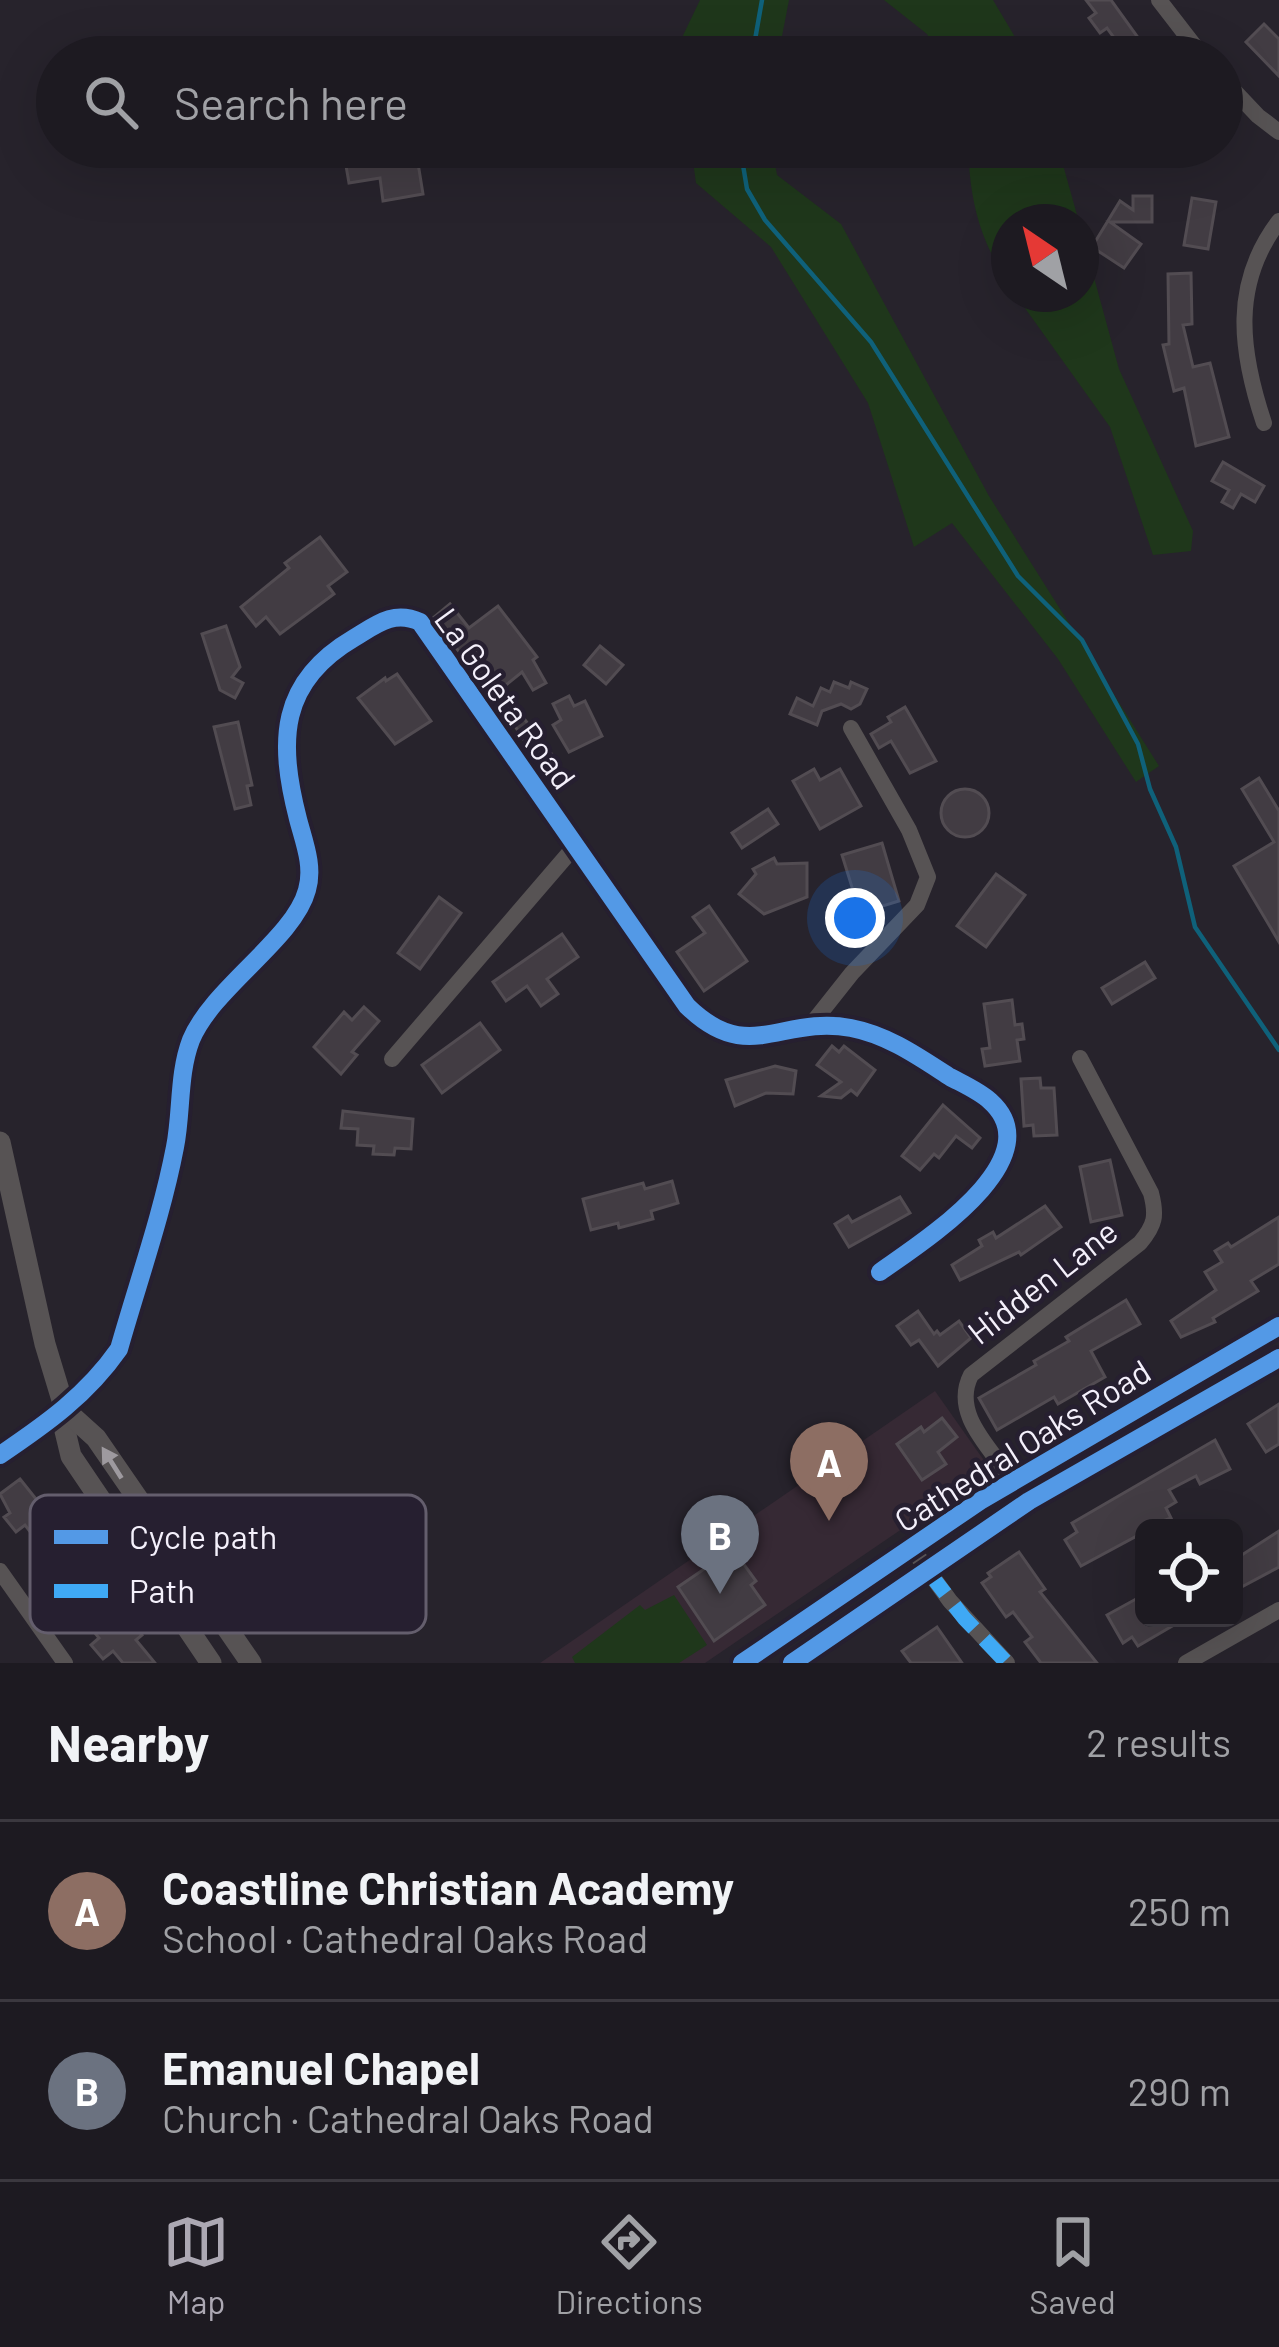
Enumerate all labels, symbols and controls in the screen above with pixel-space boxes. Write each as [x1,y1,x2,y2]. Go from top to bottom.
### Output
search box [36,36,1243,168]
icon: search [78,69,144,135]
text: Search here [174,75,408,129]
north arrow [991,204,1099,312]
street label: La Goleta Road [427,600,585,796]
your location [825,888,885,948]
street label: Hidden Lane [959,1210,1125,1352]
street label: Cathedral Oaks Road [887,1350,1157,1540]
pin: A [790,1422,868,1521]
one-way arrow [102,1447,124,1480]
legend [30,1495,426,1633]
pin: B [681,1495,759,1594]
text: Cycle path [129,1516,277,1556]
map controls [1135,1519,1243,1627]
button: locate [1135,1519,1243,1627]
text: Path [129,1570,195,1610]
text: Nearby [48,1711,209,1772]
text: 2 results [1086,1718,1231,1765]
text: Coastline Christian Academy [162,1860,734,1914]
text: A [74,1887,100,1934]
text: 250 m [1128,1887,1231,1934]
text: School · Cathedral Oaks Road [162,1914,648,1961]
text: Emanuel Chapel [162,2040,480,2094]
text: B [75,2067,99,2114]
text: 290 m [1128,2067,1231,2114]
text: Church · Cathedral Oaks Road [162,2094,654,2141]
tab: Map [163,2209,229,2321]
tab: Directions [555,2209,703,2321]
tab: Saved [1029,2209,1116,2321]

